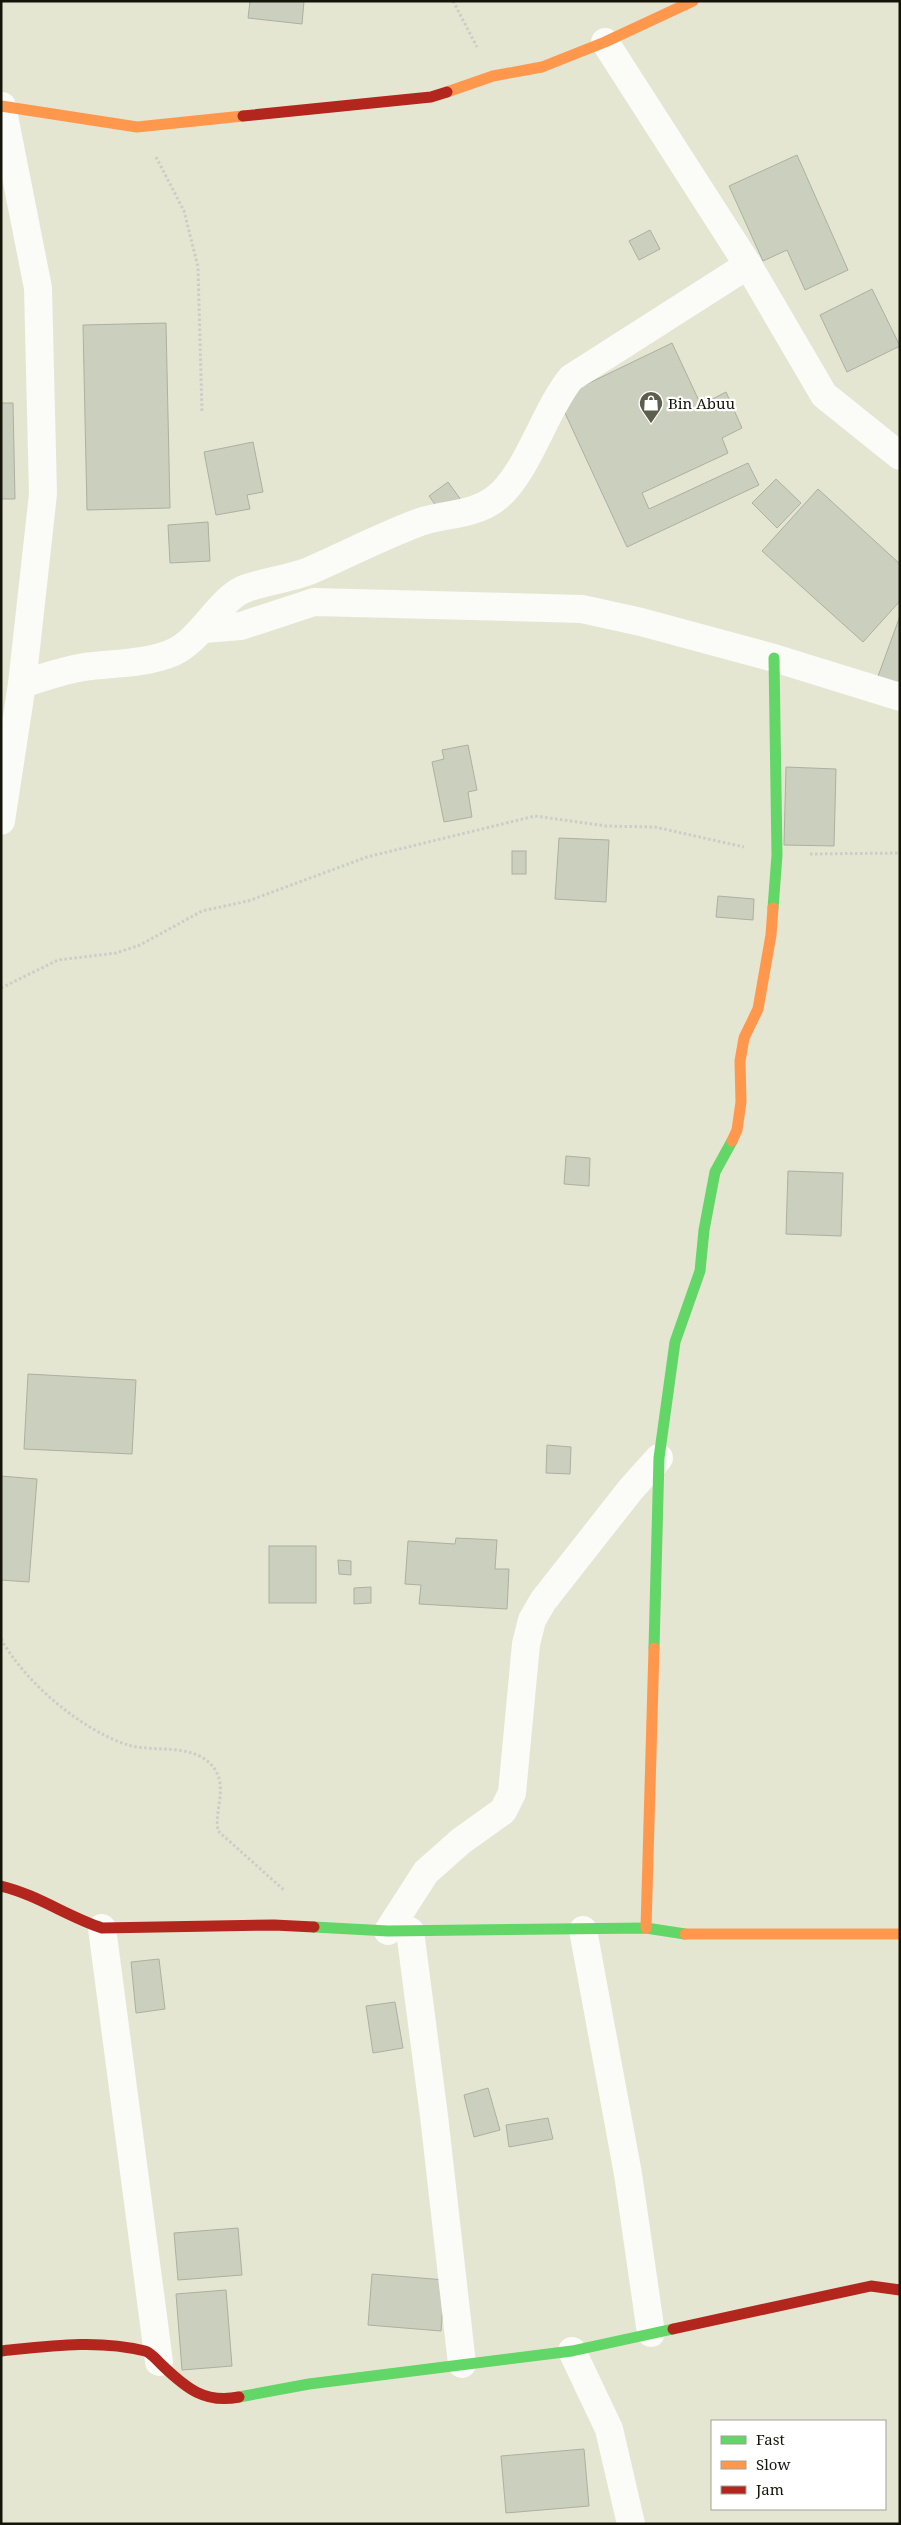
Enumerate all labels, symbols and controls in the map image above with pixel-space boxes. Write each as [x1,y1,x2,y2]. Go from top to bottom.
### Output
shop icon: Bin Abuu [638,390,664,424]
place label: Bin Abuu [668,393,735,413]
legend [711,2420,886,2510]
text: Fast [756,2429,785,2449]
text: Slow [756,2454,790,2474]
text: Jam [755,2479,784,2499]

